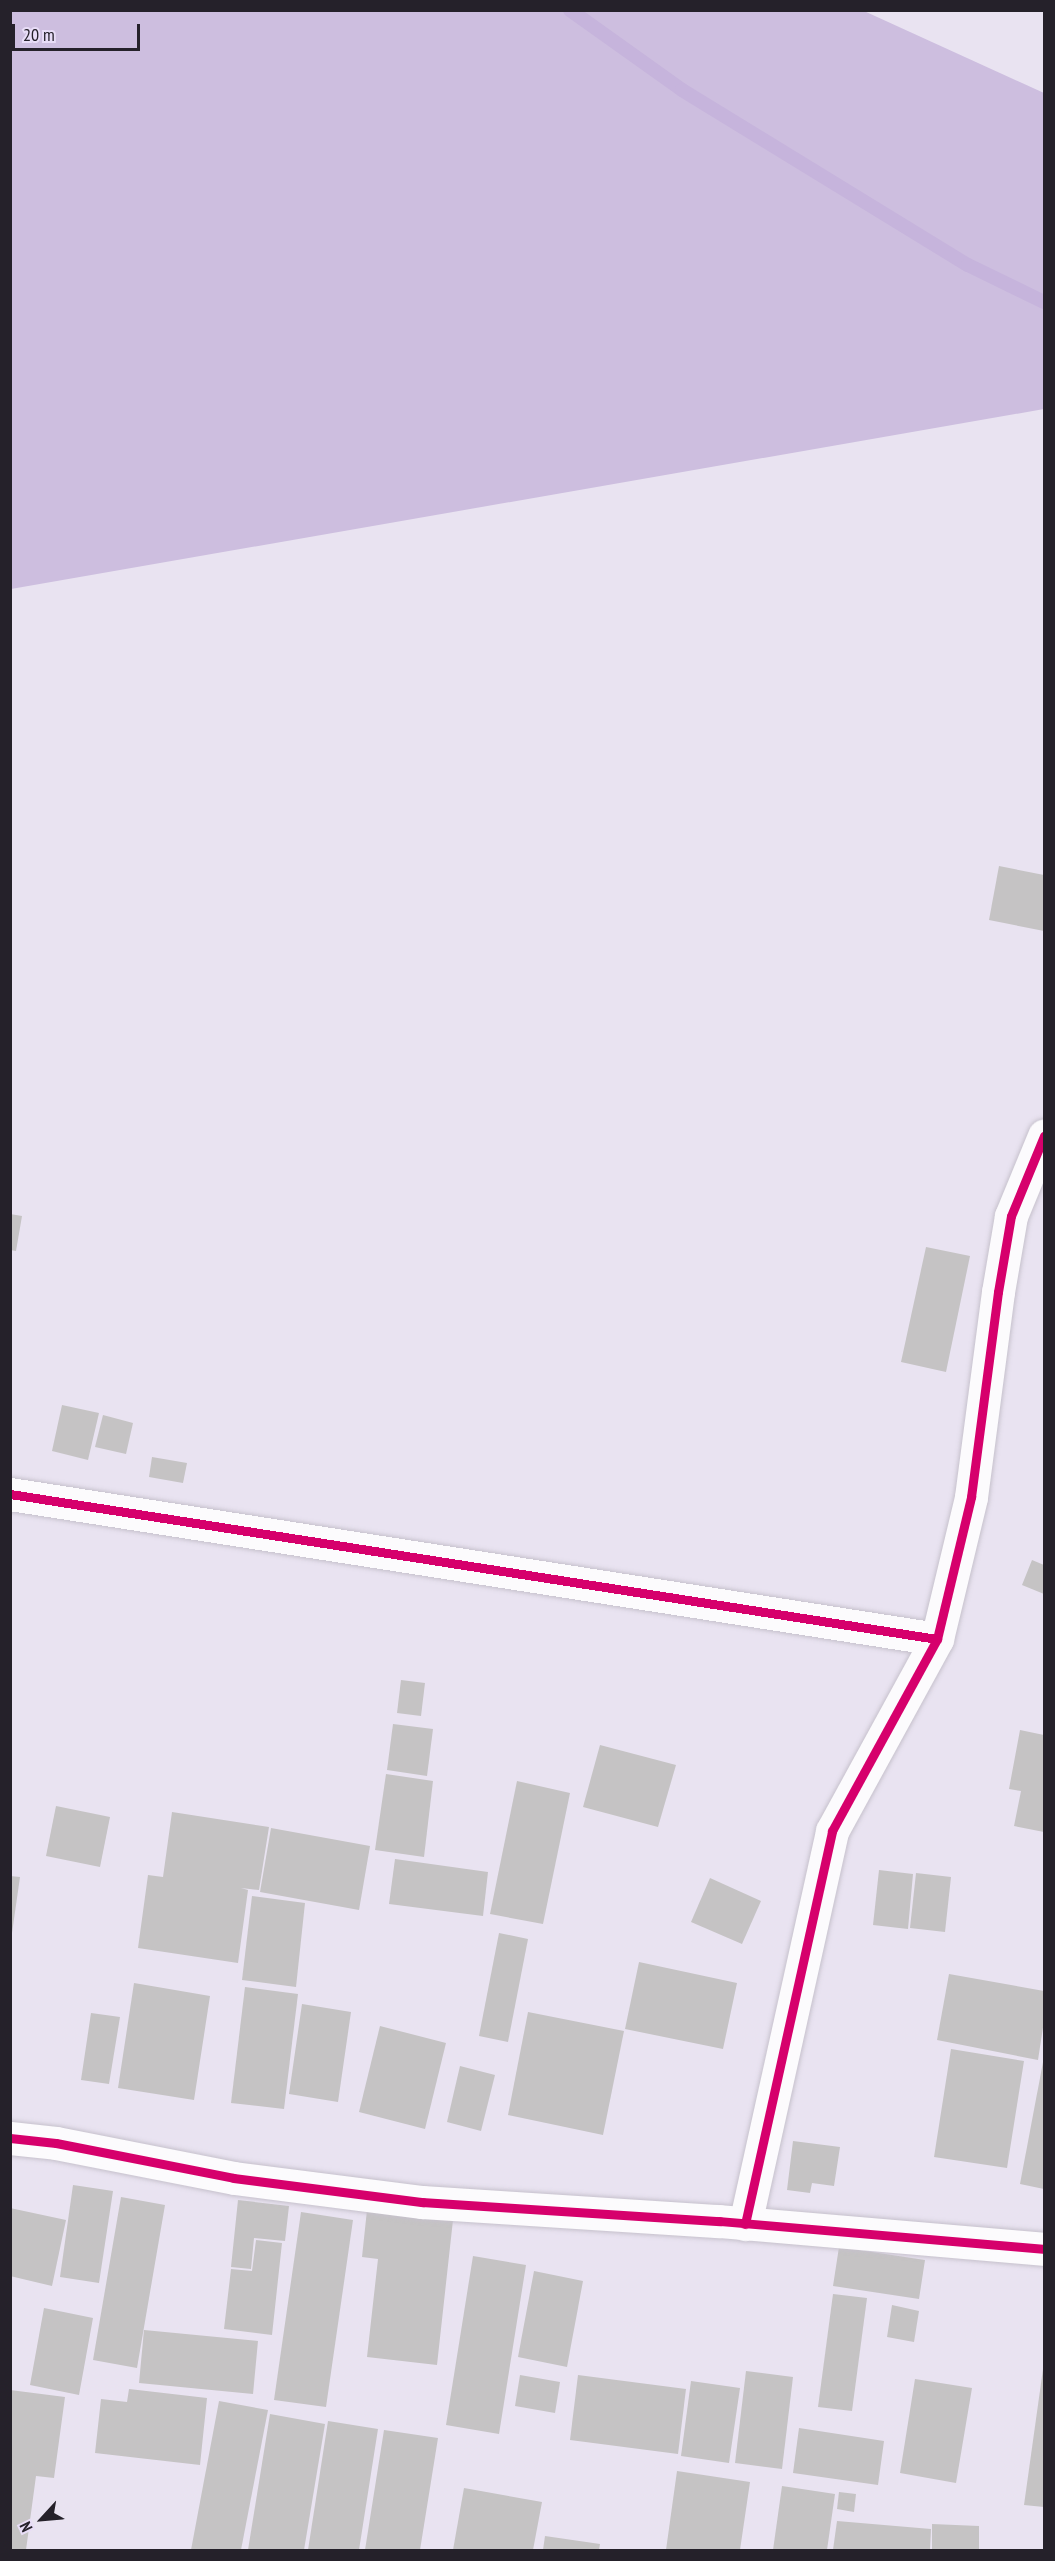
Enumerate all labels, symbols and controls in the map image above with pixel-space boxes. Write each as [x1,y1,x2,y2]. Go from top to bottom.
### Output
scale bar [15,12,142,50]
text: 20 m [23,23,55,46]
north arrow [12,2489,72,2549]
text: N [15,2519,37,2535]

